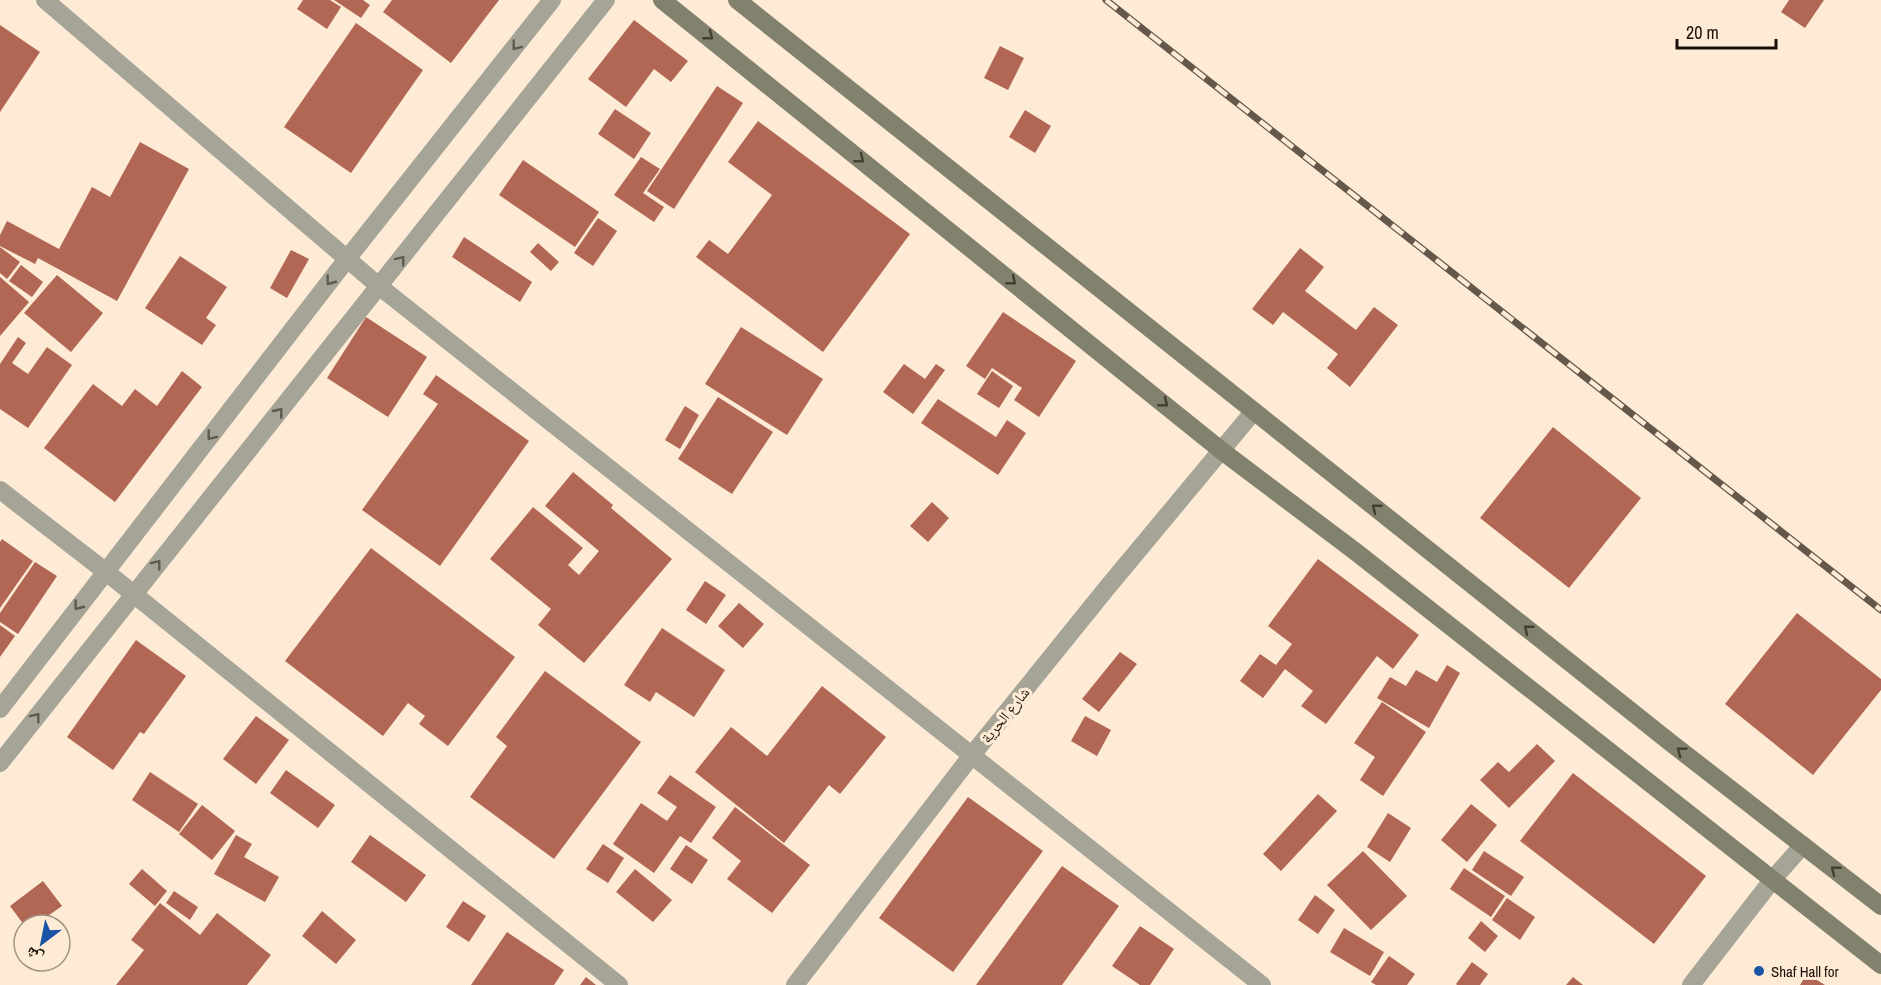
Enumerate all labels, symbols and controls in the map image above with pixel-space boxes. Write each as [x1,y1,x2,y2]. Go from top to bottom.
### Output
scale bar [1677,12,1776,50]
text: 20 m [1686,20,1719,45]
one-way arrow [702,29,713,40]
one-way arrow [512,40,523,51]
one-way arrow [853,151,864,162]
one-way arrow [394,256,405,267]
one-way arrow [1005,274,1016,285]
one-way arrow [326,275,337,286]
one-way arrow [1157,396,1168,407]
one-way arrow [272,408,283,419]
one-way arrow [207,429,218,440]
one-way arrow [1372,504,1383,515]
one-way arrow [150,560,161,571]
one-way arrow [74,600,85,611]
one-way arrow [1524,626,1535,637]
street label: شارع الحرية [976,682,1034,748]
one-way arrow [29,713,40,724]
one-way arrow [1676,747,1687,758]
one-way arrow [1831,867,1842,878]
north arrow [12,913,72,973]
text: ش [21,942,47,970]
place label: Shaf Hall for [1771,961,1839,982]
marker: Shaf Hall for [1752,964,1766,978]

